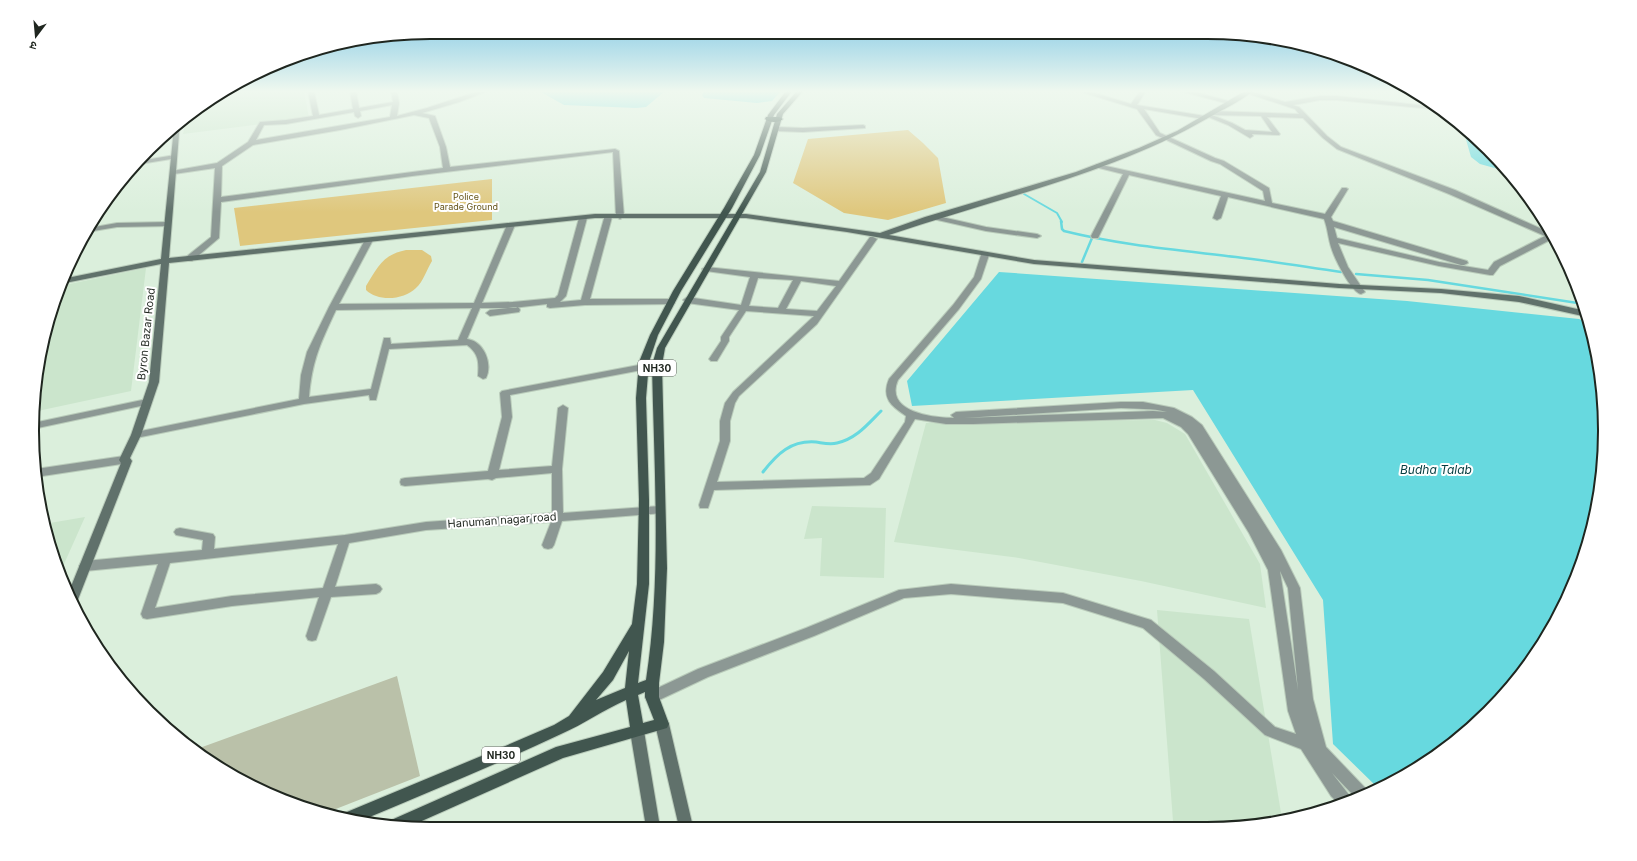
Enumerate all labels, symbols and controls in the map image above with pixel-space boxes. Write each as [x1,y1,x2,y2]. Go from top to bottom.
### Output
north arrow [16,16,56,56]
text: उ [28,38,38,53]
park label: Police Parade Ground [434,191,498,212]
street label: Byron Bazar Road [134,287,158,381]
road number: NH30 [638,360,676,376]
water label: Budha Talab [1400,462,1472,477]
street label: Hanuman nagar road [447,509,557,531]
road number: NH30 [482,747,520,763]

